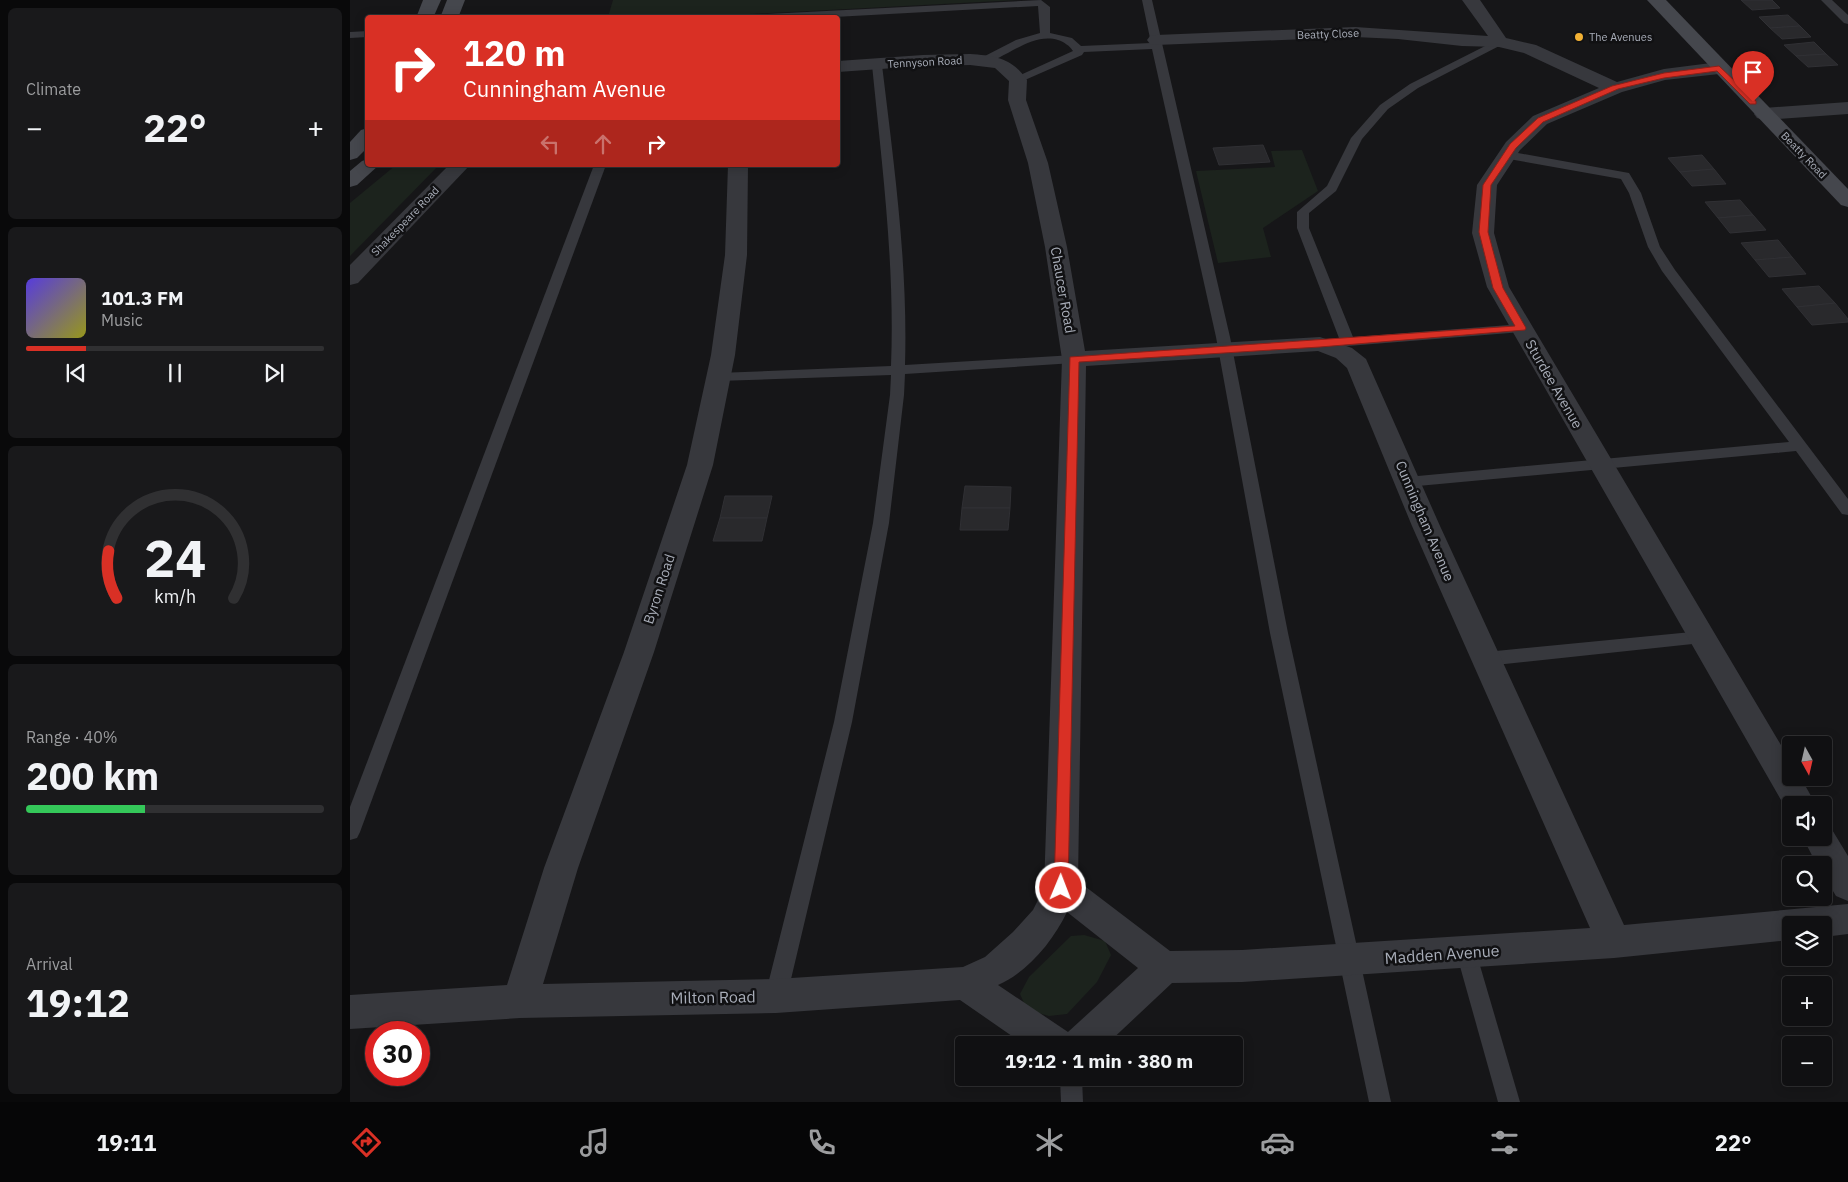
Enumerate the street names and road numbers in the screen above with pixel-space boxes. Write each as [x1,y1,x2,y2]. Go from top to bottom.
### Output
street label: Beatty Close [1297,26,1359,42]
street label: Tennyson Road [887,53,963,71]
street label: Beatty Road [1778,129,1830,181]
street label: Shakespeare Road [368,183,442,259]
street label: Chaucer Road [1047,245,1079,335]
street label: Sturdee Avenue [1521,336,1587,432]
street label: Cunningham Avenue [1391,458,1459,584]
street label: Byron Road [639,552,679,626]
street label: Madden Avenue [1384,940,1500,968]
street label: Milton Road [670,986,756,1008]

